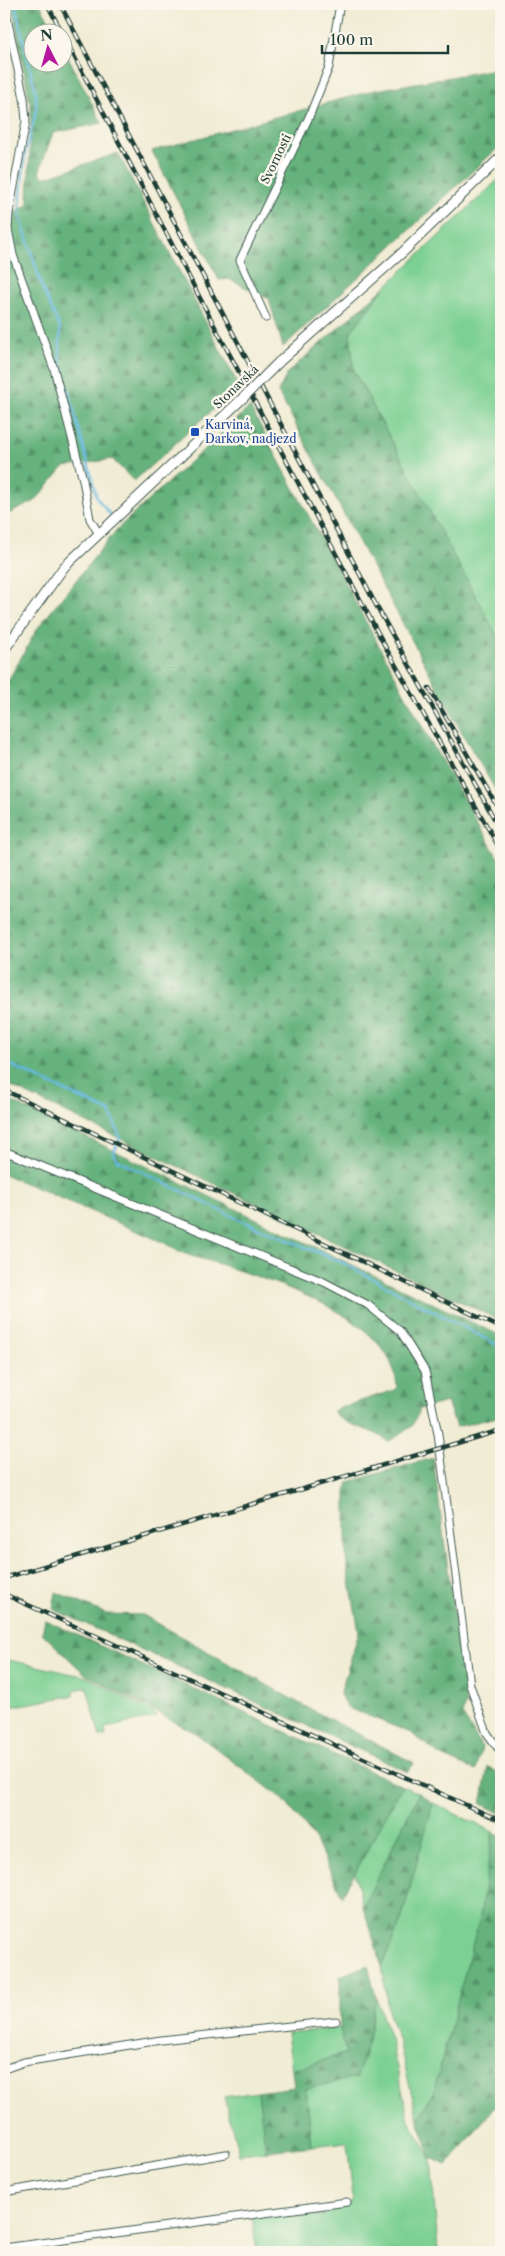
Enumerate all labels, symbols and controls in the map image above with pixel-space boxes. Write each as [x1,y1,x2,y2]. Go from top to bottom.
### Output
north arrow [22,22,72,72]
scale bar [322,22,449,54]
text: N [40,25,54,45]
text: 100 m [330,30,373,49]
street label: Svornosti [257,131,294,186]
street label: Stonavská [210,361,262,412]
place label: Karviná, Darkov, nadjezd [205,417,297,446]
marker: Karviná, Darkov, nadjezd [189,426,201,438]

